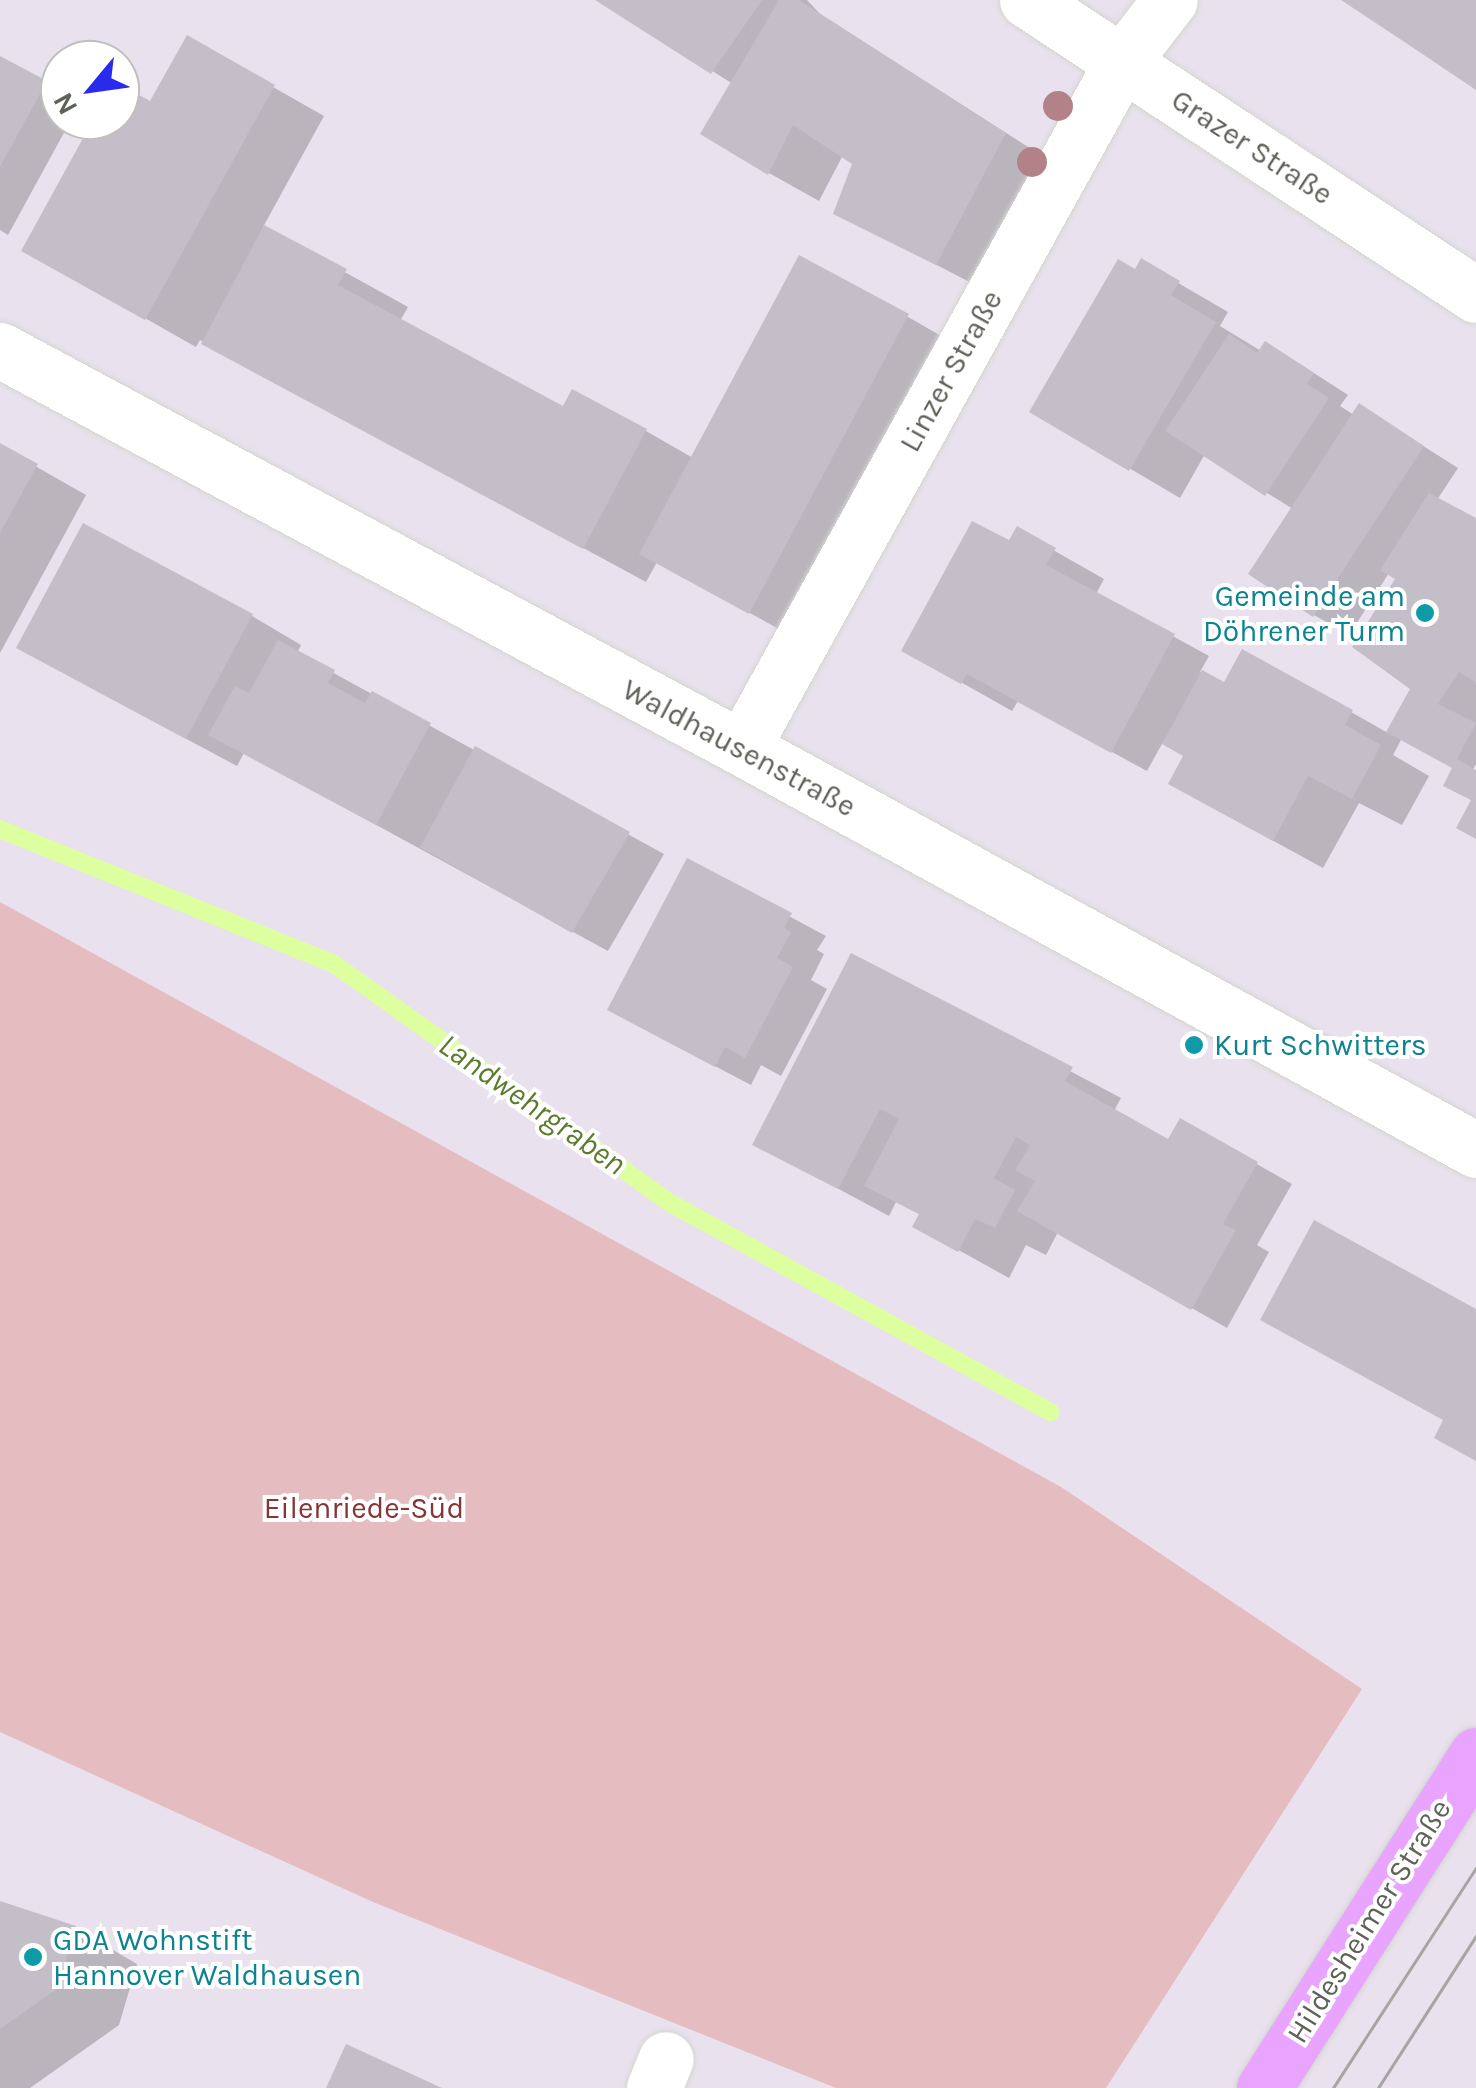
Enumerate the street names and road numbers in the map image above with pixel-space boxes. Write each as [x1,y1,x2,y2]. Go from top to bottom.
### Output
street label: Grazer Straße [1165,82,1339,212]
street label: Linzer Straße [892,284,1010,458]
street label: Waldhausenstraße [616,671,862,825]
street label: Hildesheimer Straße [1279,1792,1459,2050]

